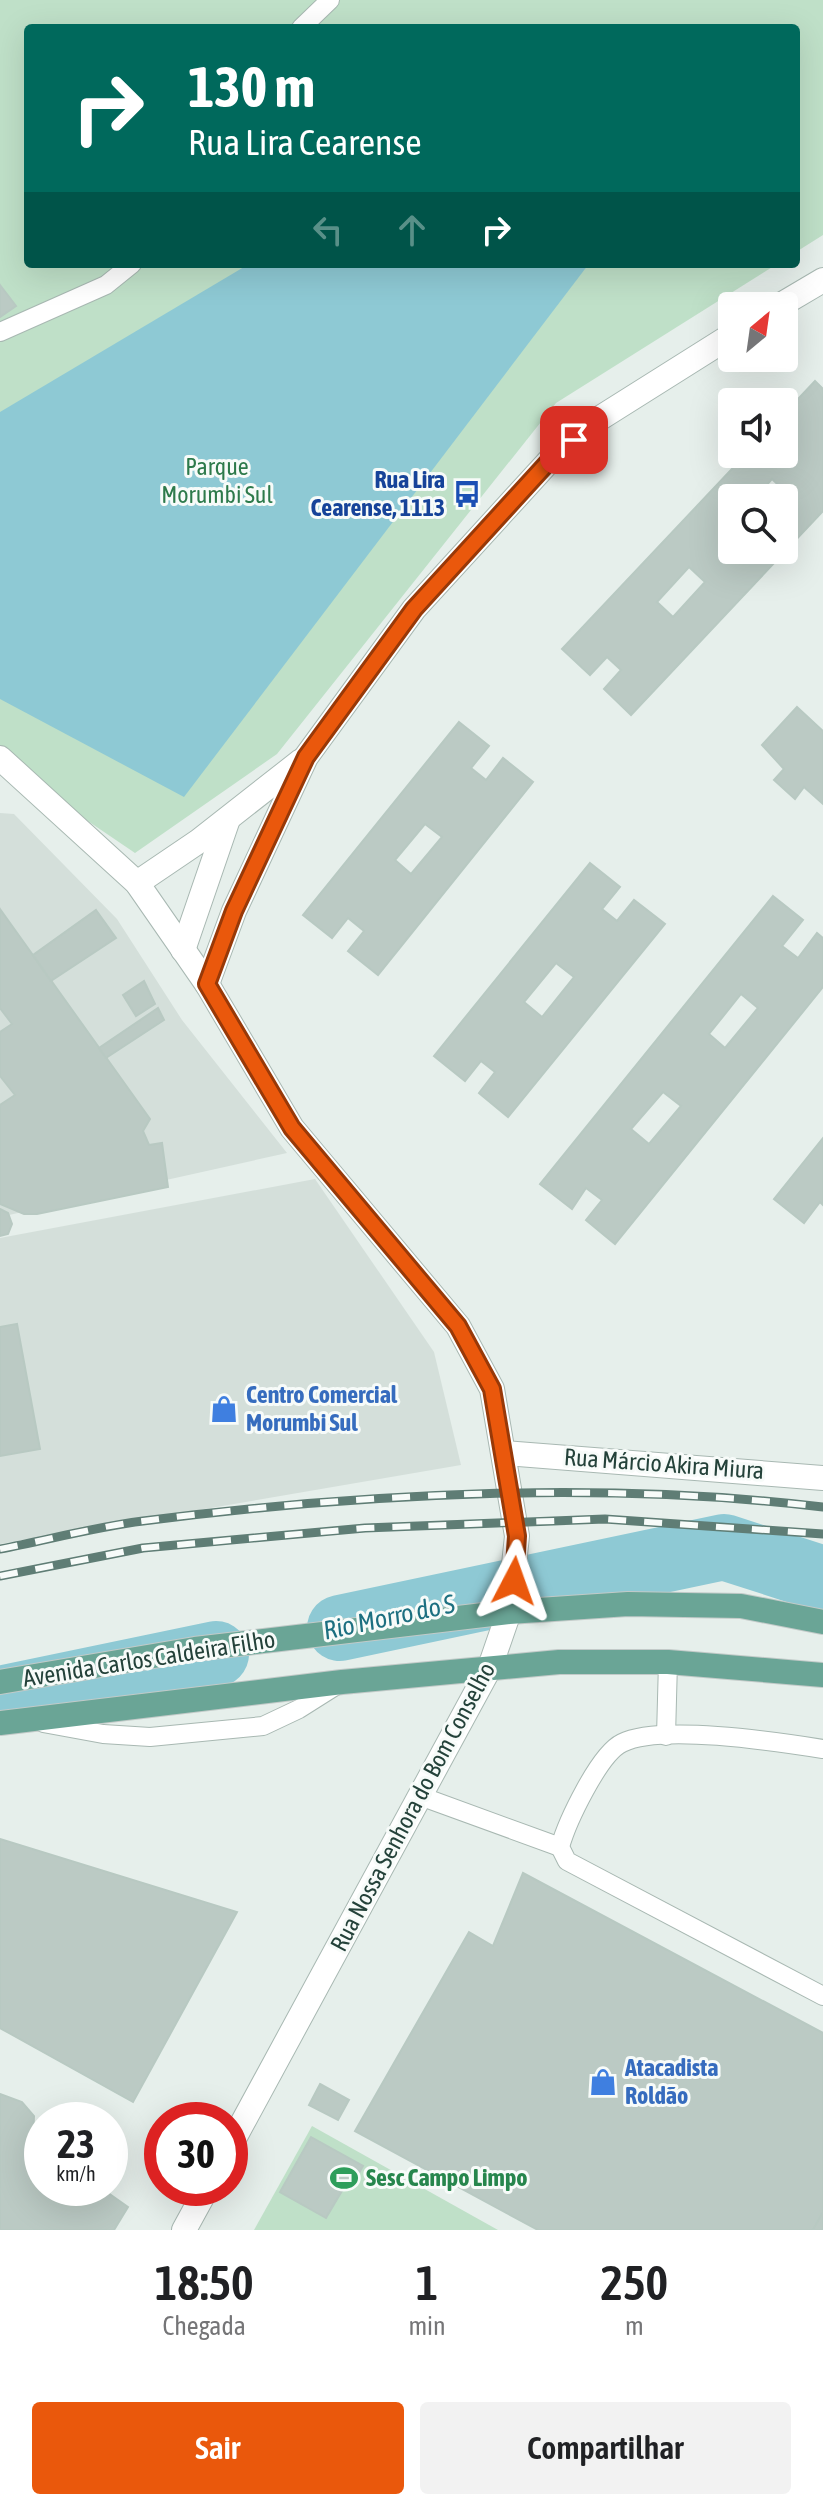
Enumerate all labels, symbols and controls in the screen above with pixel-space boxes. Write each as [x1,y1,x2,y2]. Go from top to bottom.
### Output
text: 130 m [188,55,315,119]
icon: right [56,56,160,160]
text: Rua Lira Cearense [188,121,422,163]
icon: left [306,208,350,252]
icon: ahead [390,208,434,252]
icon: right [474,208,518,252]
north arrow [718,292,798,372]
map controls [718,292,798,564]
button: sound [718,388,798,468]
pin [540,406,608,474]
icon: arrive [552,418,596,462]
park label: Parque Morumbi Sul [161,453,273,508]
place label: Rua Lira Cearense, 1113 [310,466,445,521]
bus stop icon: Rua Lira Cearense, 1113 [452,479,482,509]
button: search [718,484,798,564]
place label: Centro Comercial Morumbi Sul [246,1381,398,1436]
shop icon: Centro Comercial Morumbi Sul [209,1394,239,1424]
street label: Rua Márcio Akira Miura [563,1443,765,1484]
position arrow [472,1539,556,1623]
water label: Rio Morro do S [320,1588,458,1646]
street label: Avenida Carlos Caldeira Filho [21,1625,277,1692]
street label: Rua Nossa Senhora do Bom Conselho [325,1658,500,1956]
place label: Atacadista Roldão [624,2054,718,2109]
shop icon: Atacadista Roldão [588,2067,618,2097]
speed limit sign: 30 [144,2102,248,2206]
text: 23 [57,2121,95,2166]
text: km/h [56,2162,96,2185]
sports icon: Sesc Campo Limpo [329,2163,359,2193]
place label: Sesc Campo Limpo [366,2164,528,2191]
text: 18:50 [155,2255,254,2310]
text: 1 [416,2255,438,2310]
text: 250 [601,2255,668,2310]
text: Chegada [163,2311,246,2341]
text: min [408,2311,446,2341]
text: m [625,2311,644,2341]
button: Sair [32,2402,404,2494]
button: Compartilhar [420,2402,791,2494]

